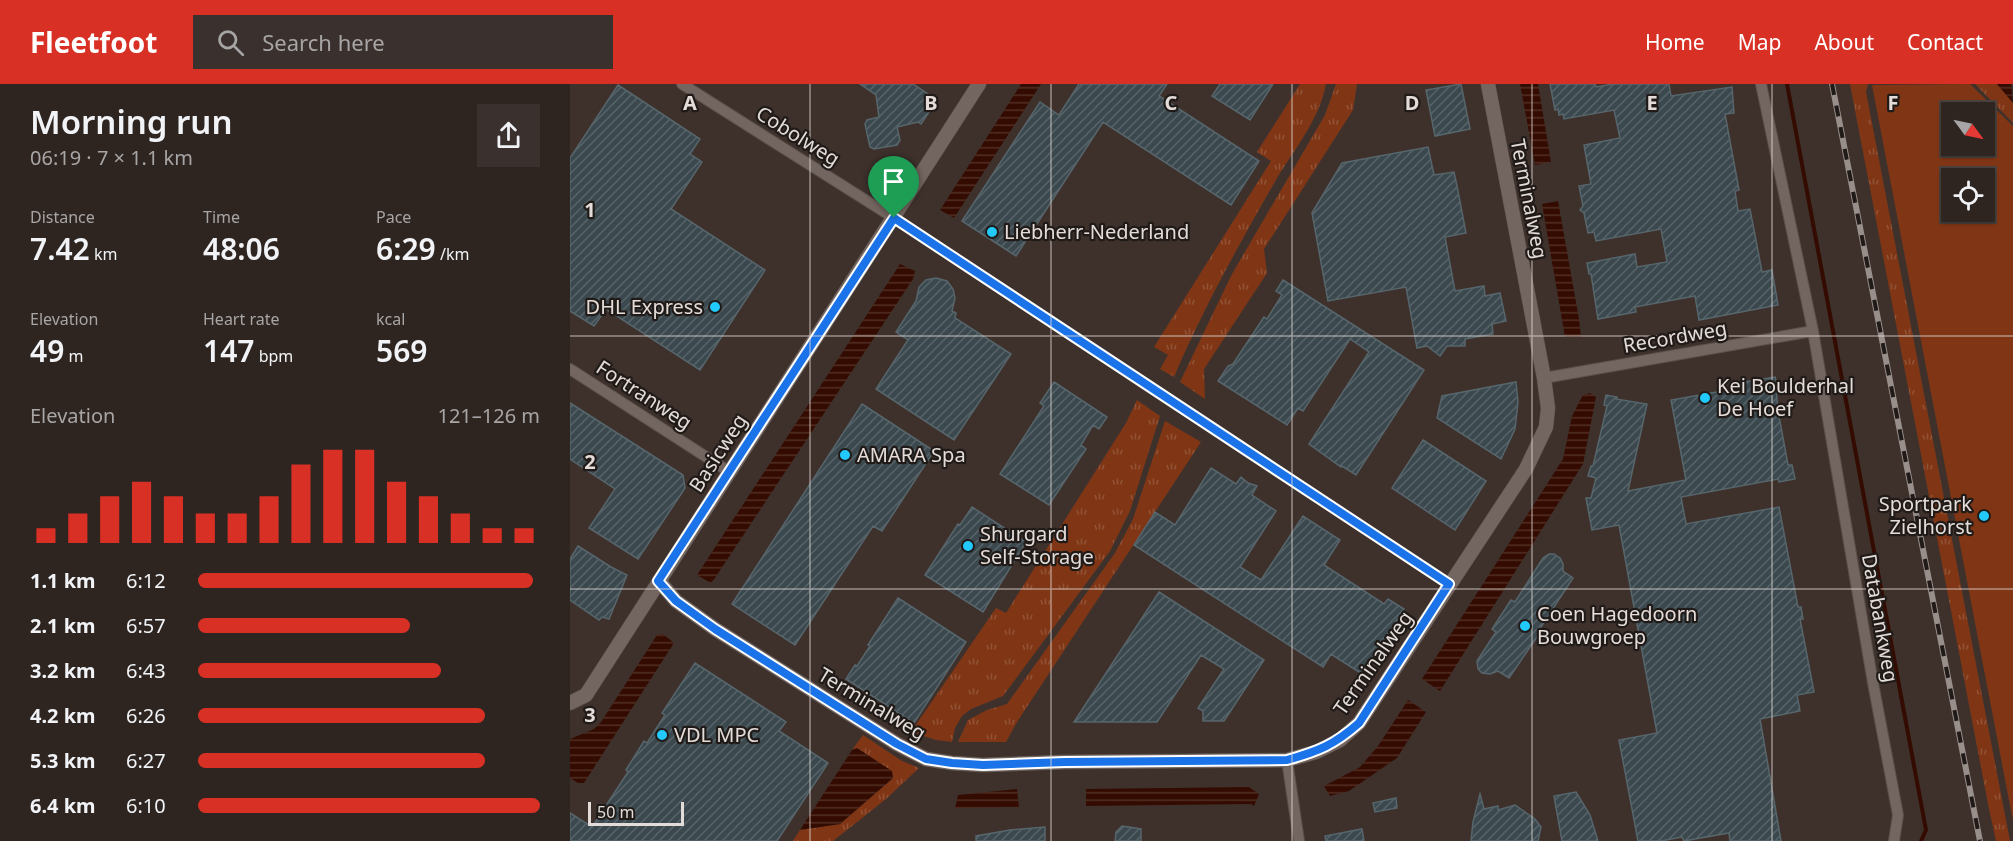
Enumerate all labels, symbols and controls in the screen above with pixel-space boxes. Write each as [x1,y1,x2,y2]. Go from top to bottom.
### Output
search box [193,15,613,69]
text: Fleetfoot [30,23,157,61]
icon: search [214,26,247,59]
text: Search here [262,27,385,57]
text: Home [1645,28,1705,56]
text: Map [1738,28,1781,56]
text: About [1814,28,1874,56]
text: Contact [1907,28,1983,56]
text: A [683,89,697,116]
text: B [924,89,938,116]
text: C [1165,89,1178,116]
text: D [1405,89,1419,116]
text: E [1646,89,1658,116]
text: F [1888,89,1898,116]
text: Morning run [30,99,232,144]
street label: Cobolweg [751,99,845,172]
north arrow [1941,102,1995,156]
map controls [1941,102,1995,222]
button: share [477,104,540,167]
street label: Terminalweg [1505,137,1554,261]
text: 06:19 · 7 × 1.1 km [30,144,193,171]
pin [868,156,919,218]
icon: arrive [877,165,910,198]
button: locate [1941,168,1995,222]
text: 1 [584,196,596,223]
text: Distance [30,206,95,228]
text: Time [203,206,240,228]
text: Pace [376,206,411,228]
place label: Liebherr-Nederland [1004,218,1189,245]
marker: Liebherr-Nederland [985,225,999,239]
text: 7.42 [30,228,90,269]
text: 48:06 [203,228,280,269]
text: 6:29 [376,228,436,269]
text: km [90,243,117,265]
text: /km [436,243,469,265]
place label: DHL Express [586,293,703,320]
marker: DHL Express [708,300,722,314]
text: Elevation [30,308,98,330]
text: Heart rate [203,308,279,330]
text: kcal [376,308,405,330]
street label: Recordweg [1621,314,1729,359]
text: 49 [30,330,64,371]
text: 147 [203,330,254,371]
text: 569 [376,330,427,371]
text: m [64,345,83,367]
text: bpm [254,345,293,367]
street label: Fortranweg [591,354,697,436]
place label: Kei Boulderhal De Hoef [1717,372,1854,422]
marker: Kei Boulderhal De Hoef [1698,391,1712,405]
text: Elevation [30,402,115,429]
text: 121–126 m [437,402,540,429]
street label: Basicweg [682,409,753,497]
place label: AMARA Spa [857,441,966,468]
text: 2 [584,448,596,475]
marker: AMARA Spa [838,448,852,462]
place label: Sportpark Zielhorst [1879,490,1972,540]
marker: Sportpark Zielhorst [1977,509,1991,523]
place label: Shurgard Self-Storage [980,520,1094,570]
marker: Shurgard Self-Storage [961,539,975,553]
street label: Databankweg [1856,551,1905,684]
text: 1.1 km [30,567,96,594]
text: 6:12 [126,567,166,594]
place label: Coen Hagedoorn Bouwgroep [1537,600,1697,650]
street label: Terminalweg [1327,605,1418,720]
text: 2.1 km [30,612,96,639]
text: 6:57 [126,612,166,639]
marker: Coen Hagedoorn Bouwgroep [1518,619,1532,633]
text: 3.2 km [30,657,96,684]
text: 6:43 [126,657,166,684]
street label: Terminalweg [813,661,931,746]
text: 3 [584,701,596,728]
text: 4.2 km [30,702,96,729]
text: 6:26 [126,702,166,729]
place label: VDL MPC [674,721,760,748]
marker: VDL MPC [655,728,669,742]
text: 5.3 km [30,747,96,774]
text: 6:27 [126,747,166,774]
text: 6.4 km [30,792,96,819]
text: 6:10 [126,792,166,819]
scale bar [588,799,684,826]
text: 50 m [597,801,634,823]

